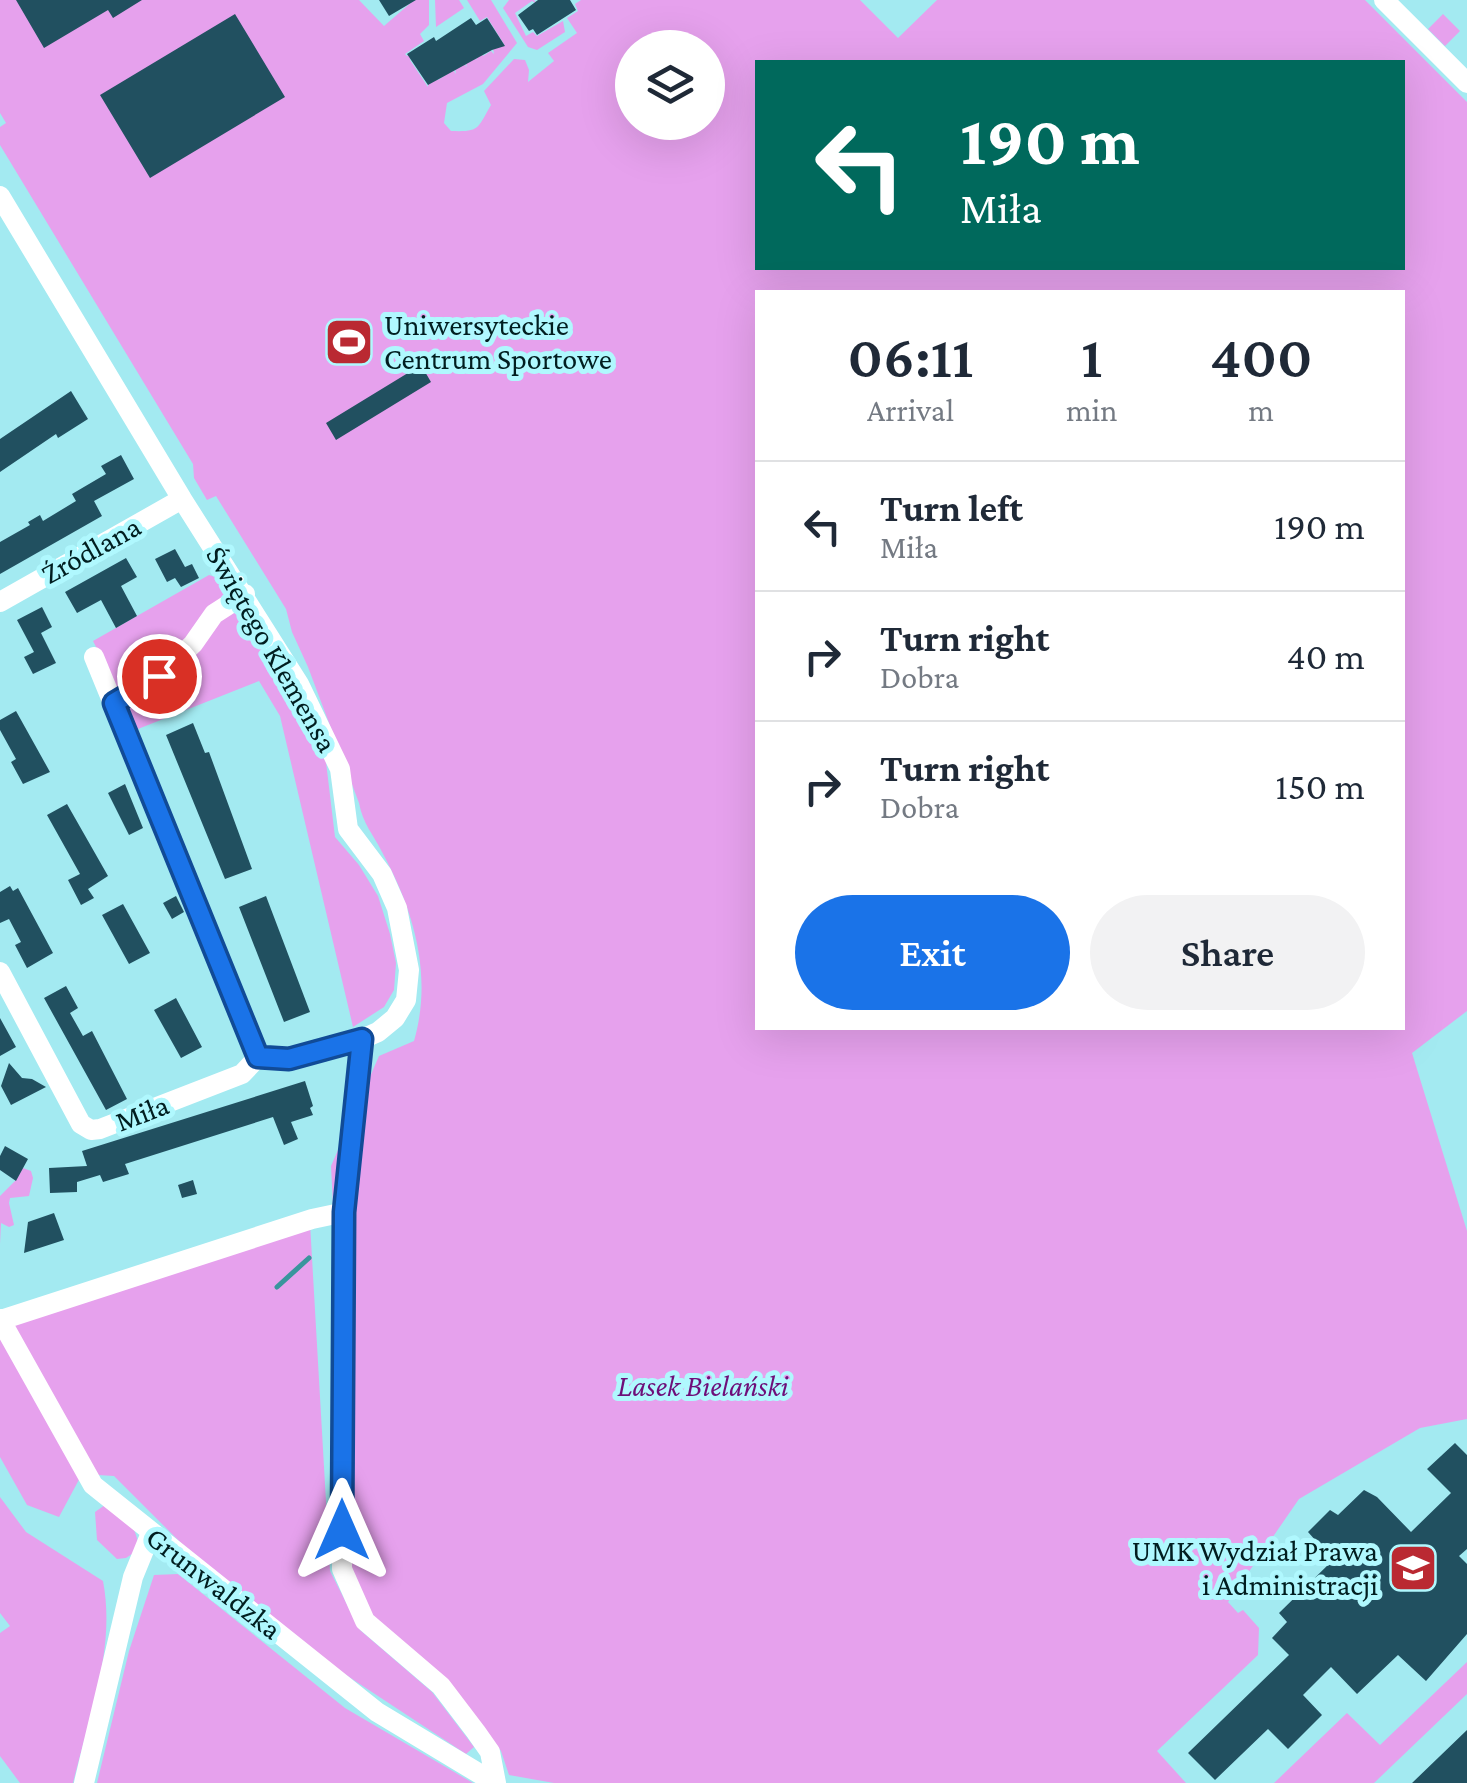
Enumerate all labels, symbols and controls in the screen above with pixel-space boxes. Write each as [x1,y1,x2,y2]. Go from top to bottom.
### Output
map controls [615,30,725,140]
button: layers [615,30,725,140]
icon: left [795,100,925,230]
text: 190 m [960,101,1140,179]
text: Miła [960,183,1042,233]
place label: Uniwersyteckie Centrum Sportowe [384,308,612,376]
sports icon: Uniwersyteckie Centrum Sportowe [323,316,375,368]
text: 06:11 [848,323,973,390]
text: 1 [1081,323,1102,390]
text: 400 [1210,323,1312,390]
text: Arrival [867,392,954,428]
text: min [1066,392,1117,428]
text: m [1248,392,1274,428]
text: Turn left [880,487,1023,529]
icon: left [795,499,850,554]
text: 190 m [1274,505,1365,547]
street label: Źródlana [35,509,146,590]
text: Miła [880,529,938,565]
street label: Świętego Klemensa [199,540,345,758]
text: Turn right [880,617,1049,659]
icon: right [795,629,850,684]
pin [117,634,202,719]
text: 40 m [1286,635,1365,677]
icon: arrive [132,649,187,704]
text: Dobra [880,659,959,695]
text: Turn right [880,747,1049,789]
icon: right [795,759,850,814]
text: 150 m [1275,765,1365,807]
text: Dobra [880,789,959,825]
button: Exit [795,895,1070,1010]
button: Share [1090,895,1365,1010]
street label: Miła [110,1087,173,1138]
park label: Lasek Bielański [617,1369,790,1402]
position arrow [290,1478,394,1582]
street label: Grunwaldzka [140,1520,288,1645]
place label: UMK Wydział Prawa i Administracji [1132,1534,1378,1602]
school or university icon: UMK Wydział Prawa i Administracji [1387,1542,1439,1594]

